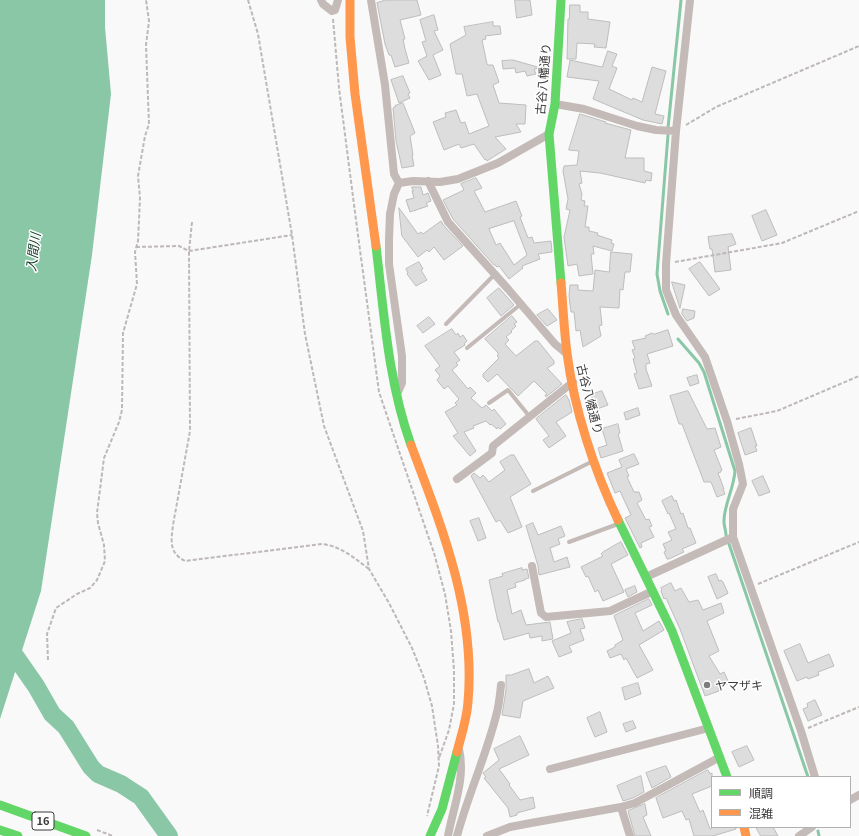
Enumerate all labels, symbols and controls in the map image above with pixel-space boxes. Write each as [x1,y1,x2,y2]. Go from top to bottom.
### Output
street label: 古谷八幡通り [533,43,553,115]
water label: 入間川 [23,232,43,272]
street label: 古谷八幡通り [574,362,606,436]
place label: ヤマザキ [715,678,763,692]
marker: ヤマザキ [702,680,712,690]
legend [711,776,851,828]
text: 順調 [749,784,773,801]
text: 混雑 [749,804,773,821]
road number: 16 [32,812,54,830]

